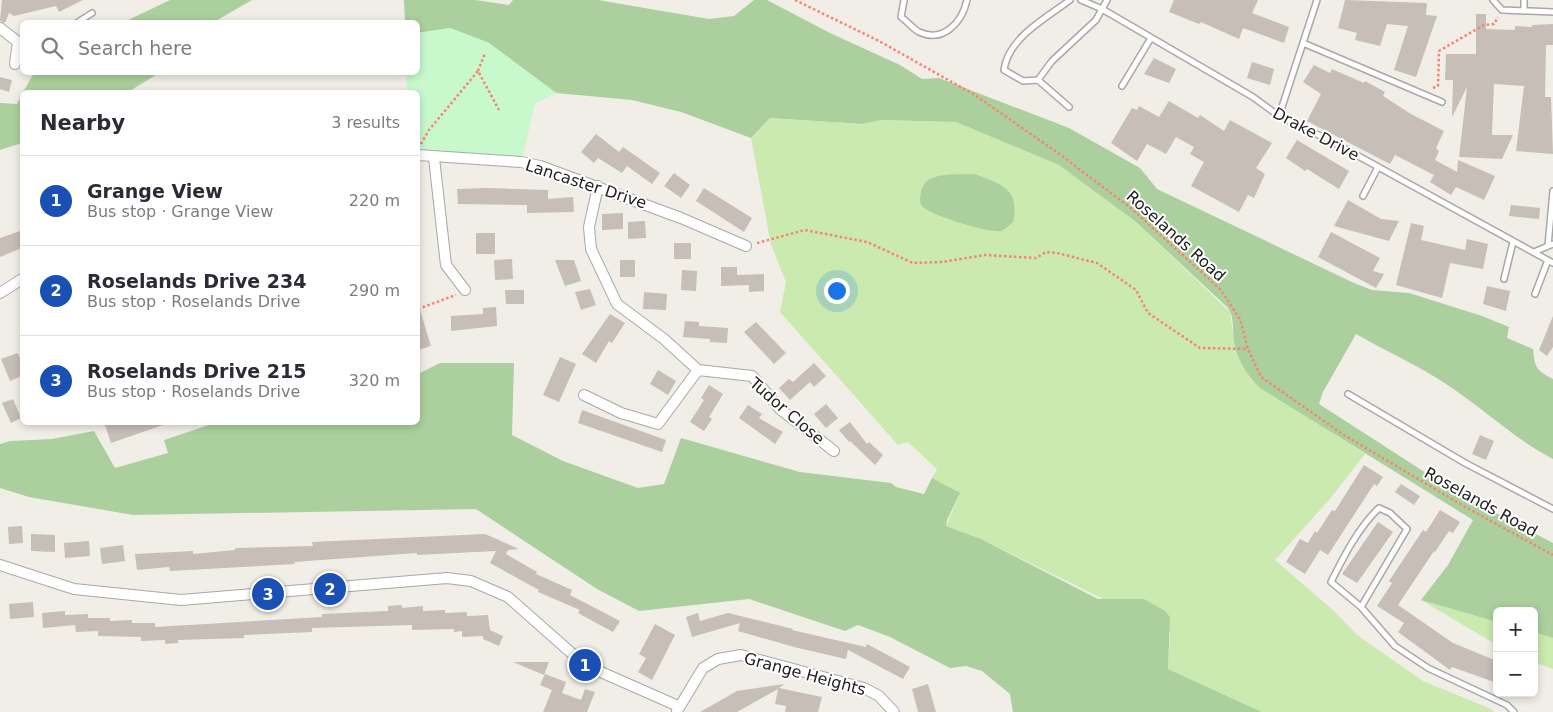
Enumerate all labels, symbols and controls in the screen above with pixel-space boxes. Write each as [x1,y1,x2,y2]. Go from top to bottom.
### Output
search box [20,20,420,75]
icon: search [38,34,66,62]
text: Search here [78,37,192,59]
street label: Drake Drive [1270,103,1362,165]
text: Nearby [40,111,125,135]
text: 3 results [331,113,400,132]
street label: Lancaster Drive [523,155,649,213]
text: Grange View [87,180,223,202]
street label: Roselands Road [1123,187,1229,285]
text: 1 [50,191,62,210]
text: 220 m [349,191,400,210]
text: Bus stop · Grange View [87,202,273,221]
text: Roselands Drive 234 [87,270,306,292]
your location [824,278,850,304]
text: 2 [50,281,62,300]
text: 290 m [349,281,400,300]
text: Bus stop · Roselands Drive [87,292,300,311]
text: Roselands Drive 215 [87,360,306,382]
text: 3 [50,371,62,390]
text: 320 m [349,371,400,390]
street label: Tudor Close [745,373,828,449]
text: Bus stop · Roselands Drive [87,382,300,401]
street label: Roselands Road [1421,463,1541,541]
pin: 2 [314,570,346,608]
pin: 3 [252,575,284,613]
map controls [1493,607,1538,697]
button: + [1493,607,1538,652]
pin: 1 [569,646,601,684]
street label: Grange Heights [742,649,868,699]
button: − [1493,652,1538,697]

